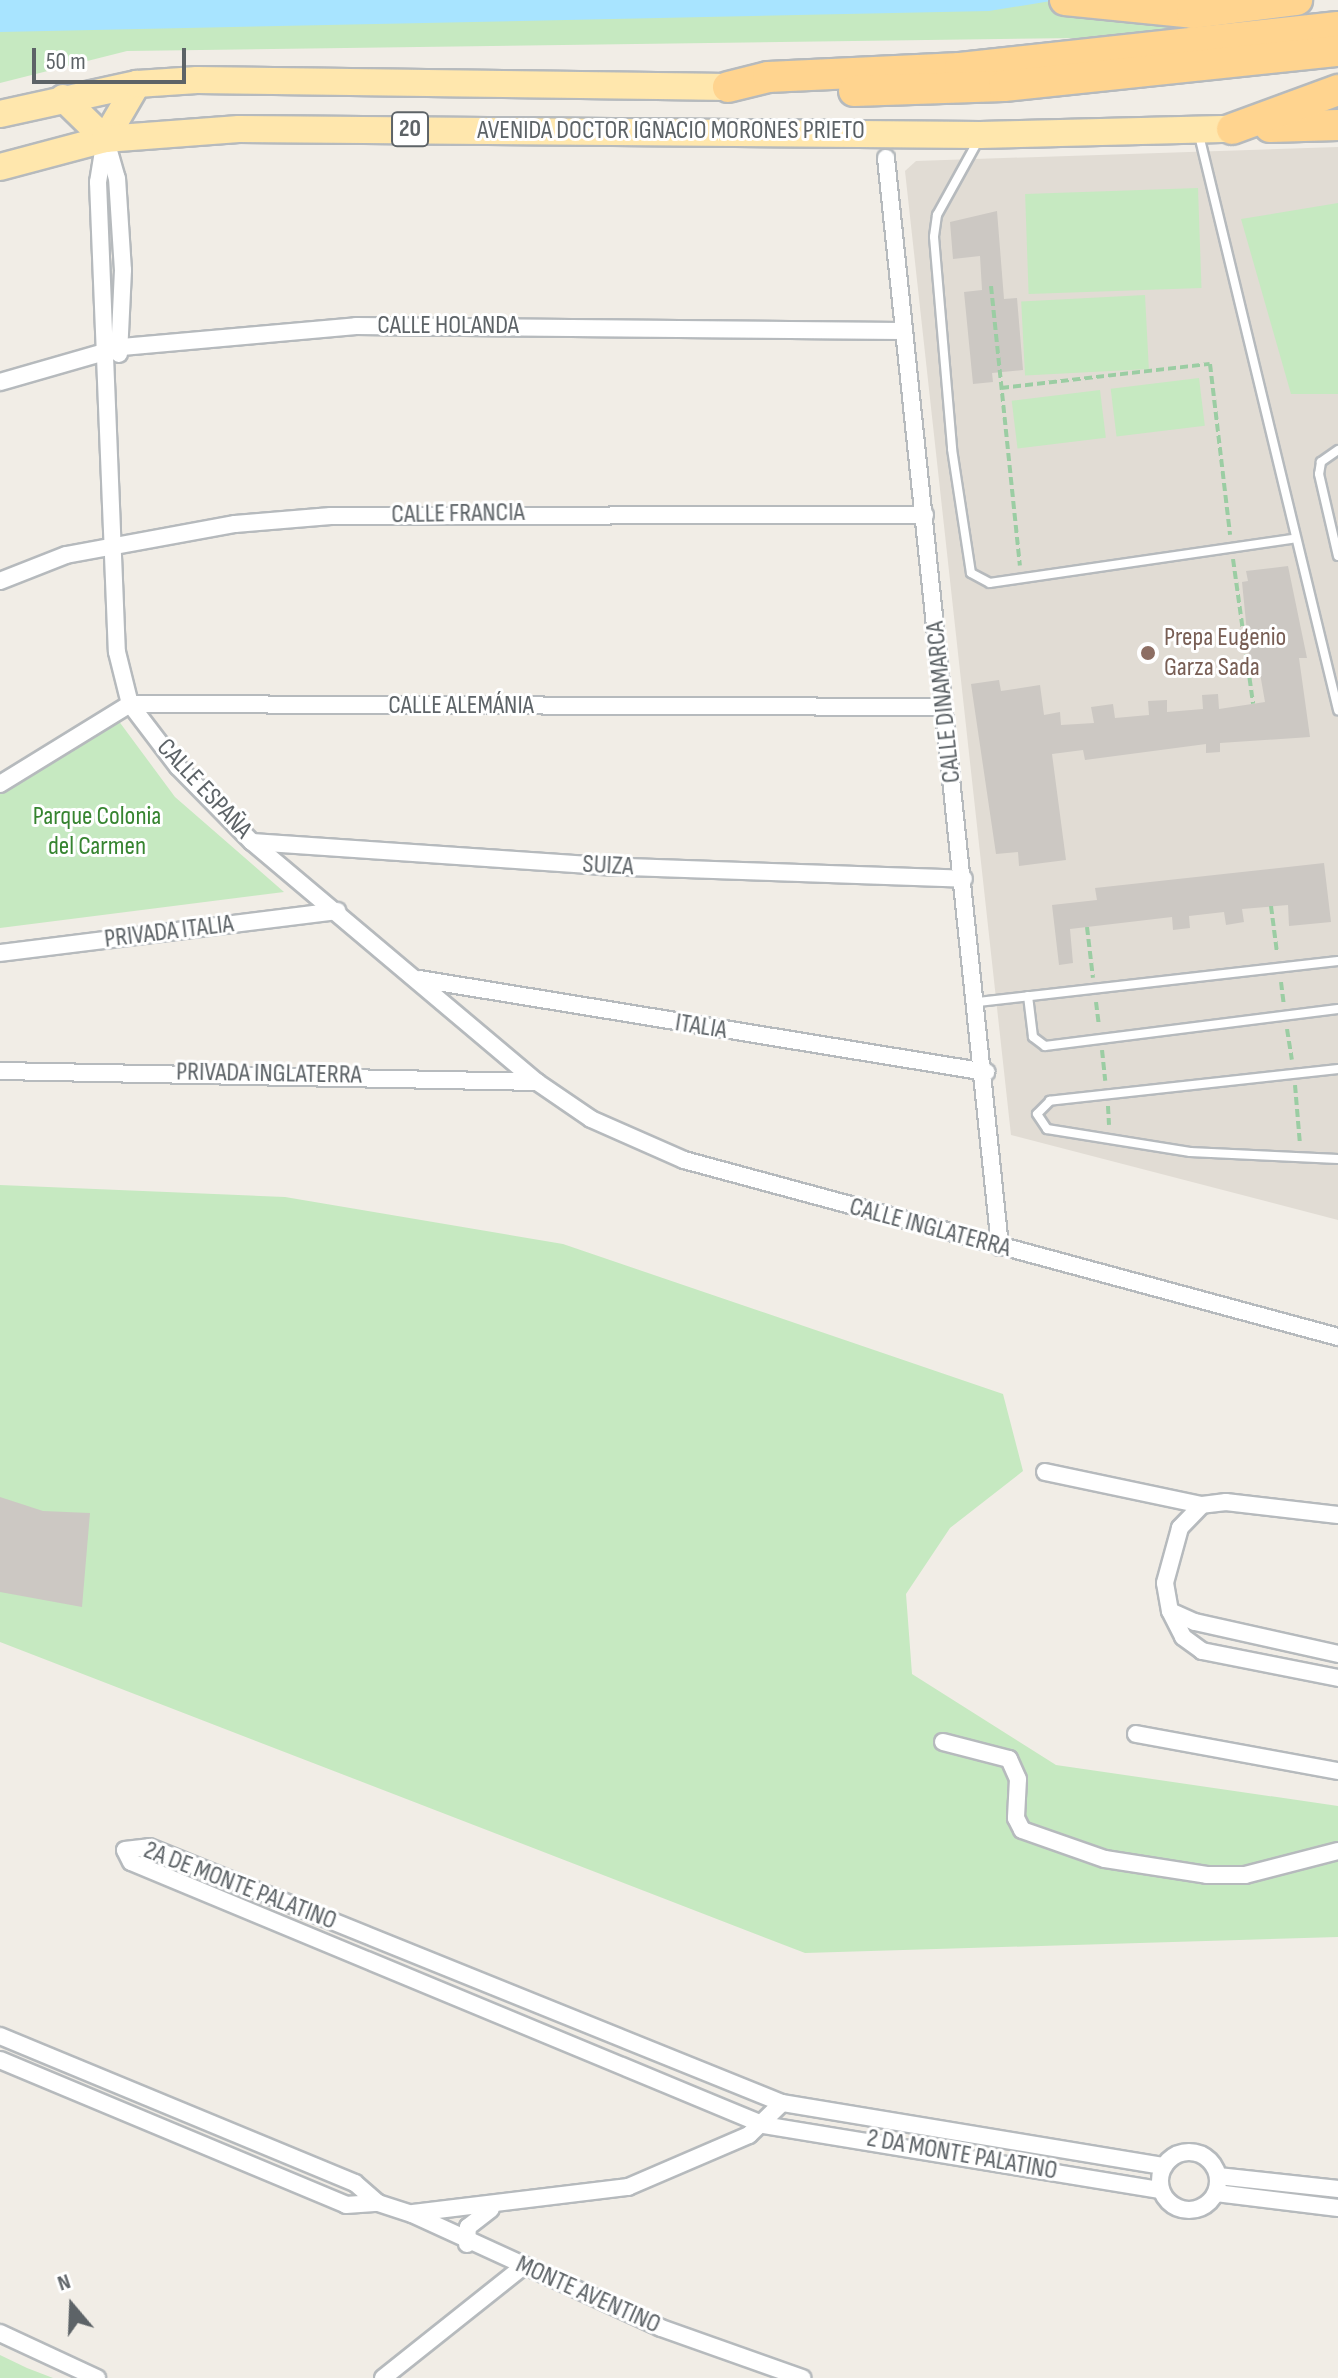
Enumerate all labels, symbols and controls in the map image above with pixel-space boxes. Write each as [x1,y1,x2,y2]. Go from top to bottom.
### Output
scale bar [36,32,190,82]
text: 50 m [46,47,86,76]
road number: 20 [390,109,430,149]
street label: AVENIDA DOCTOR IGNACIO MORONES PRIETO [477,115,865,147]
street label: CALLE HOLANDA [377,310,519,342]
street label: CALLE FRANCIA [391,497,525,531]
street label: CALLE DINAMARCA [920,620,968,784]
place label: Prepa Eugenio Garza Sada [1164,622,1286,684]
marker: Prepa Eugenio Garza Sada [1139,644,1157,662]
street label: CALLE ALEMÁNIA [388,690,534,722]
street label: CALLE ESPAÑA [150,732,258,846]
park label: Parque Colonia del Carmen [33,801,161,862]
street label: SUIZA [582,849,634,883]
street label: PRIVADA ITALIA [103,909,235,955]
street label: ITALIA [673,1008,729,1046]
street label: PRIVADA INGLATERRA [176,1057,362,1091]
street label: CALLE INGLATERRA [846,1192,1014,1264]
street label: 2A DE MONTE PALATINO [139,1835,341,1937]
street label: 2 DA MONTE PALATINO [864,2123,1060,2187]
street label: MONTE AVENTINO [511,2249,665,2341]
north arrow [32,2266,112,2346]
text: N [54,2268,74,2298]

